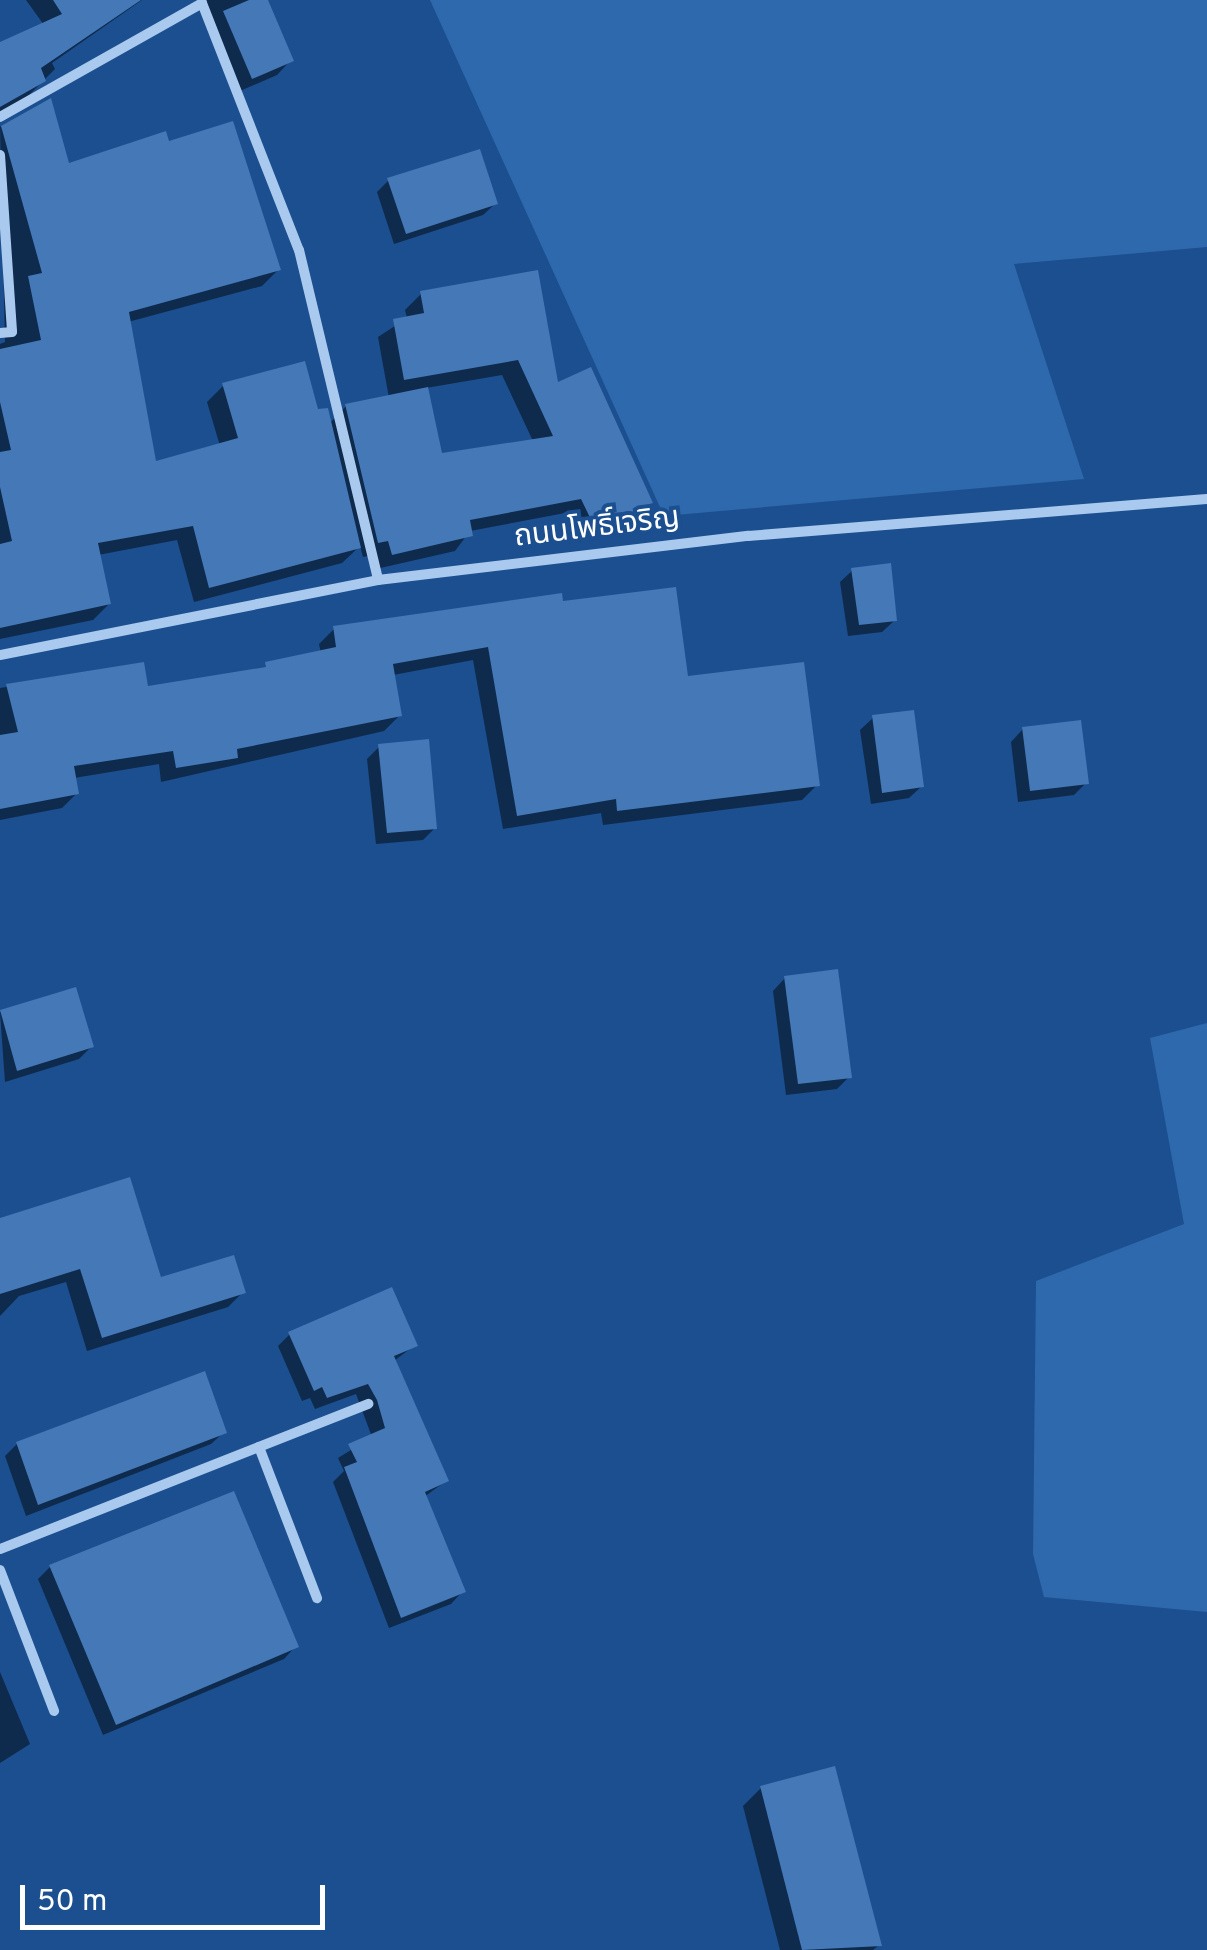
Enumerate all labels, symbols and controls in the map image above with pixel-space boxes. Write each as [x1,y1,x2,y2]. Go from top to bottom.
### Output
street label: ถนนโพธิ์เจริญ [512,501,682,557]
scale bar [25,1865,330,1927]
text: 50 m [37,1884,107,1921]

